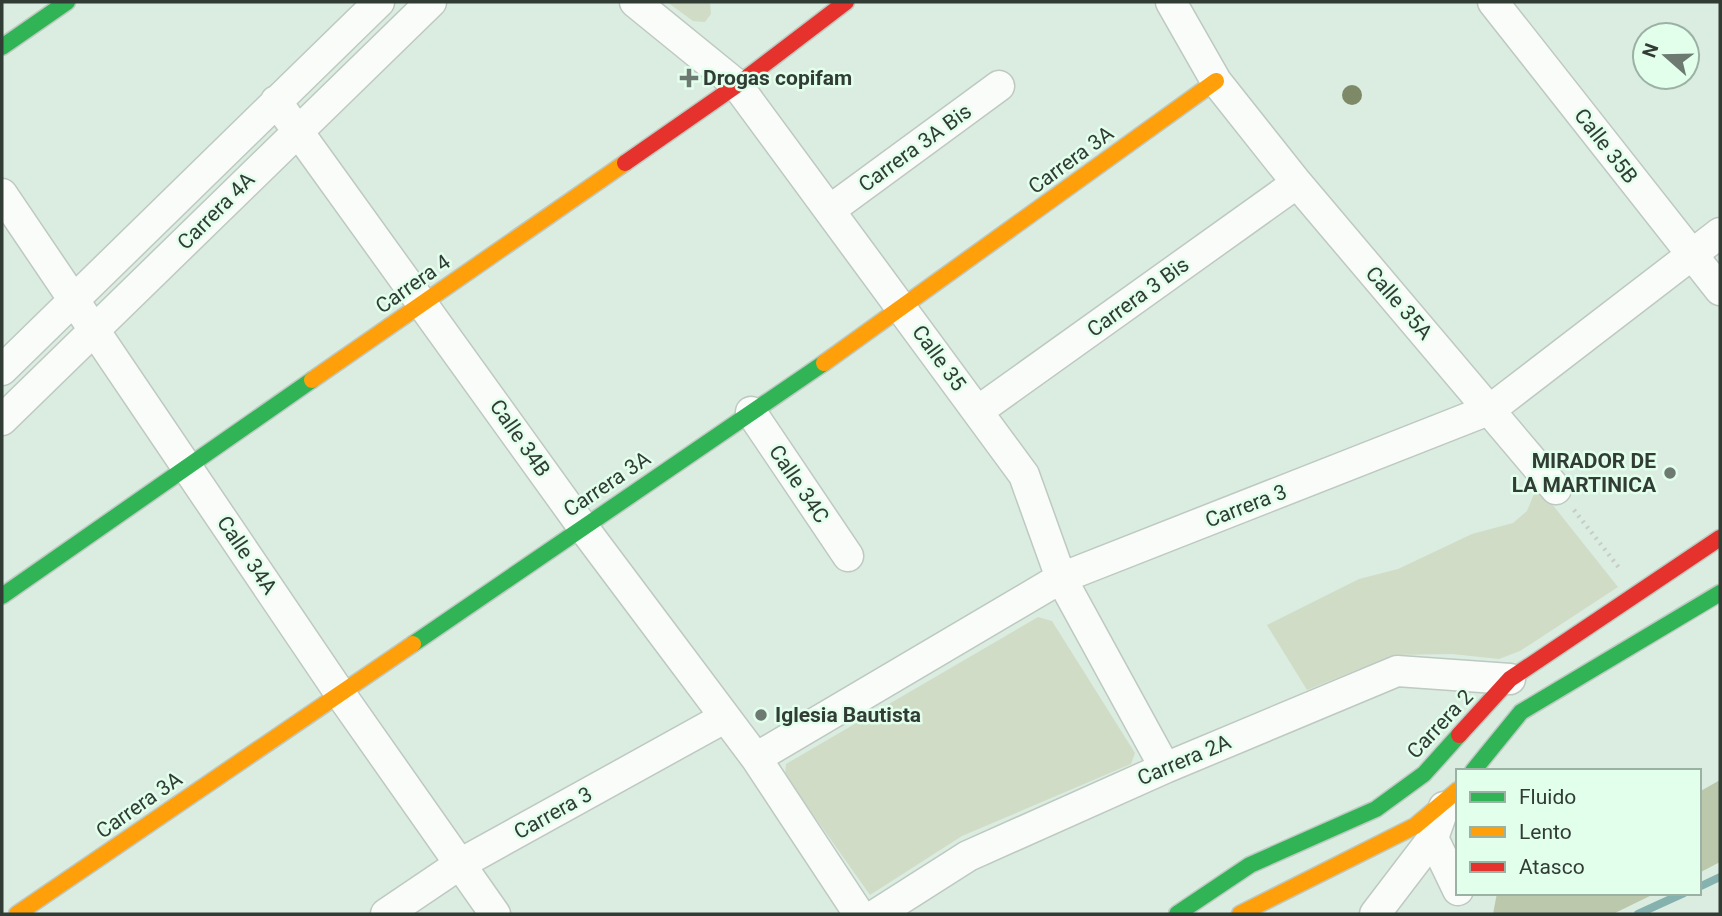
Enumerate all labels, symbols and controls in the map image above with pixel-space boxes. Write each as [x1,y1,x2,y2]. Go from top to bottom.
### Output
north arrow [1631,21,1701,91]
text: N [1637,40,1664,61]
place label: Drogas copifam [703,66,852,90]
marker: Drogas copifam [681,70,697,86]
street label: Carrera 3A Bis [854,99,976,197]
street label: Calle 35B [1569,104,1643,188]
street label: Carrera 3A [1024,121,1118,199]
street label: Carrera 4A [172,167,260,255]
street label: Carrera 4 [371,250,455,318]
street label: Carrera 3 Bis [1083,252,1193,342]
street label: Calle 35A [1361,262,1437,345]
street label: Calle 35 [907,321,971,395]
street label: Calle 34B [485,395,555,481]
street label: Calle 34C [764,440,834,528]
street label: Carrera 3A [559,446,655,522]
place label: MIRADOR DE LA MARTINICA [1512,449,1657,497]
marker: MIRADOR DE LA MARTINICA [1662,465,1678,481]
street label: Carrera 3 [1202,479,1290,533]
street label: Calle 34A [212,511,282,599]
street label: Carrera 2 [1402,684,1478,763]
place label: Iglesia Bautista [775,703,921,727]
marker: Iglesia Bautista [753,707,769,723]
street label: Carrera 2A [1134,729,1235,790]
street label: Carrera 3A [92,767,187,843]
legend [1456,769,1701,895]
street label: Carrera 3 [510,782,596,844]
text: Fluido [1519,785,1576,809]
text: Lento [1519,820,1572,844]
text: Atasco [1519,855,1585,879]

